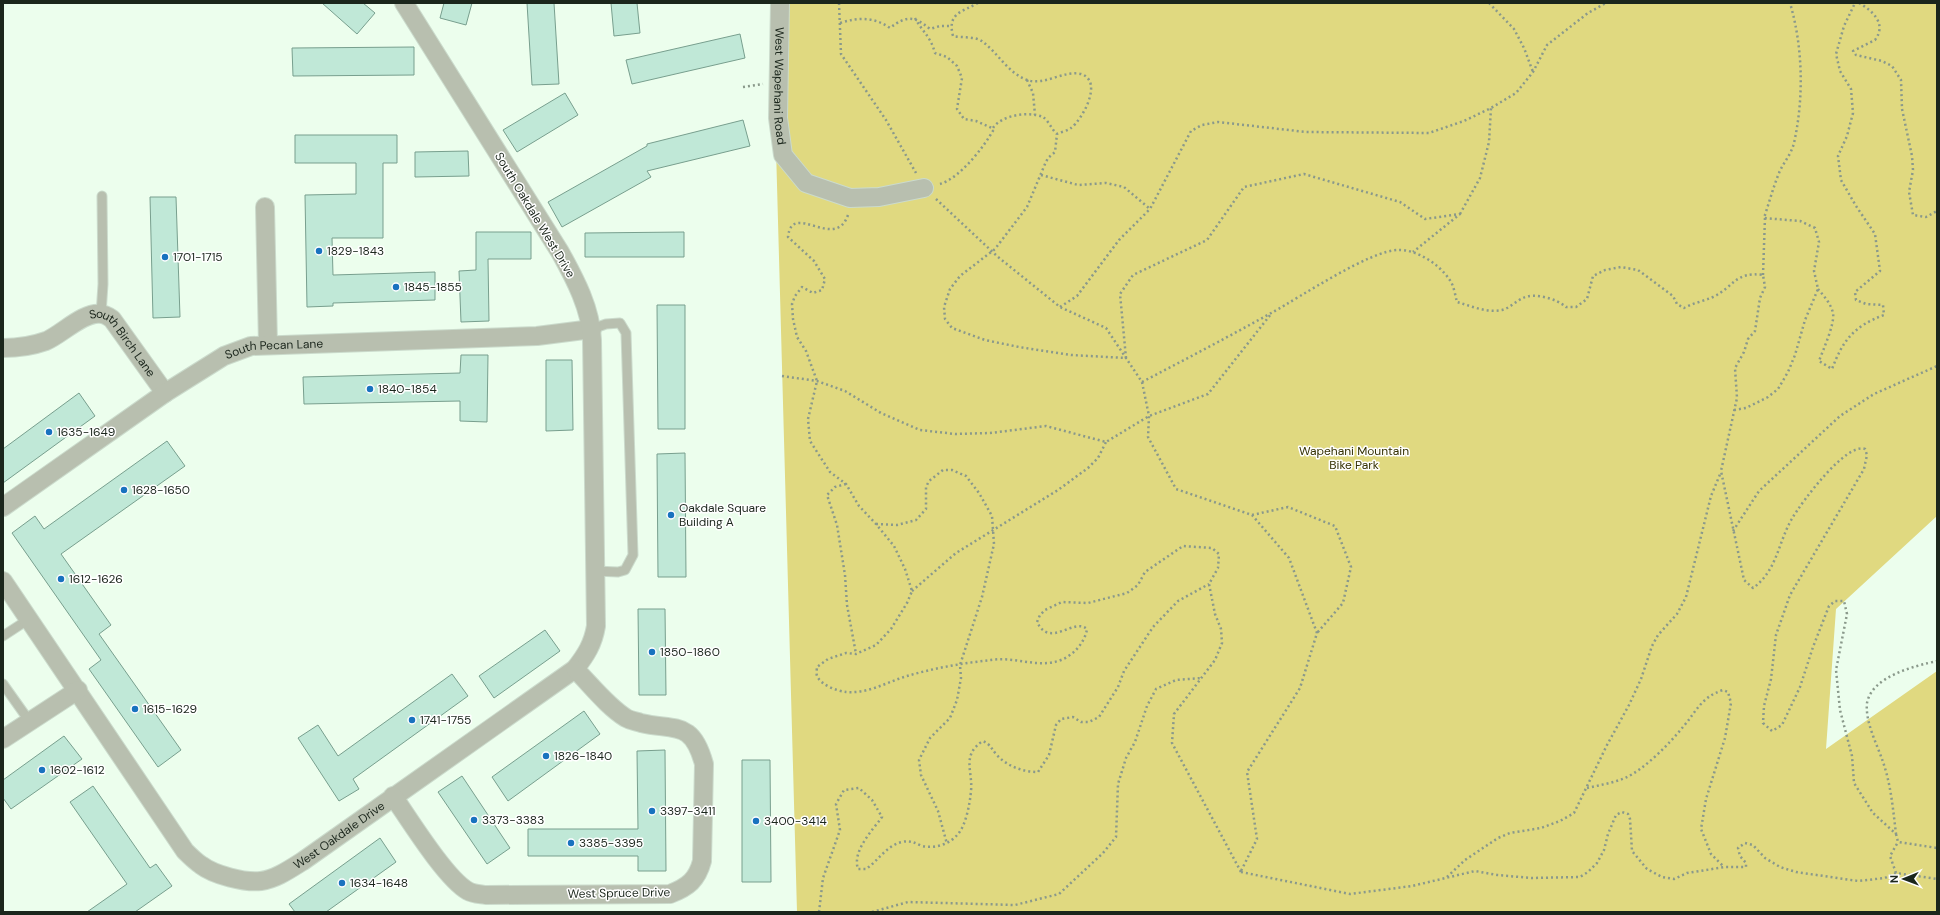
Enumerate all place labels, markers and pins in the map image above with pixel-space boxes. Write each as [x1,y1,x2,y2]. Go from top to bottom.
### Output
place label: 1829-1843 [327,243,384,259]
marker: 1829-1843 [314,246,324,256]
place label: 1701-1715 [173,249,223,265]
marker: 1701-1715 [160,252,170,262]
place label: 1845-1855 [404,279,462,295]
marker: 1845-1855 [391,282,401,292]
place label: 1840-1854 [378,381,437,397]
marker: 1840-1854 [365,384,375,394]
place label: 1635-1649 [57,424,115,440]
marker: 1635-1649 [44,427,54,437]
place label: 1628-1650 [132,482,190,498]
marker: 1628-1650 [119,485,129,495]
place label: Oakdale Square Building A [679,500,766,530]
marker: Oakdale Square Building A [666,510,676,520]
place label: 1612-1626 [69,571,123,587]
marker: 1612-1626 [56,574,66,584]
place label: 1850-1860 [660,644,720,660]
marker: 1850-1860 [647,647,657,657]
place label: 1615-1629 [143,701,197,717]
marker: 1615-1629 [130,704,140,714]
place label: 1741-1755 [420,712,471,728]
marker: 1741-1755 [407,715,417,725]
place label: 1826-1840 [554,748,612,764]
marker: 1826-1840 [541,751,551,761]
place label: 1602-1612 [50,762,105,778]
marker: 1602-1612 [37,765,47,775]
place label: 3397-3411 [660,803,715,819]
marker: 3397-3411 [647,806,657,816]
place label: 3373-3383 [482,812,544,828]
place label: 3400-3414 [764,813,827,829]
marker: 3373-3383 [469,815,479,825]
marker: 3400-3414 [751,816,761,826]
place label: 3385-3395 [579,835,643,851]
marker: 3385-3395 [566,838,576,848]
place label: 1634-1648 [350,875,408,891]
marker: 1634-1648 [337,878,347,888]

